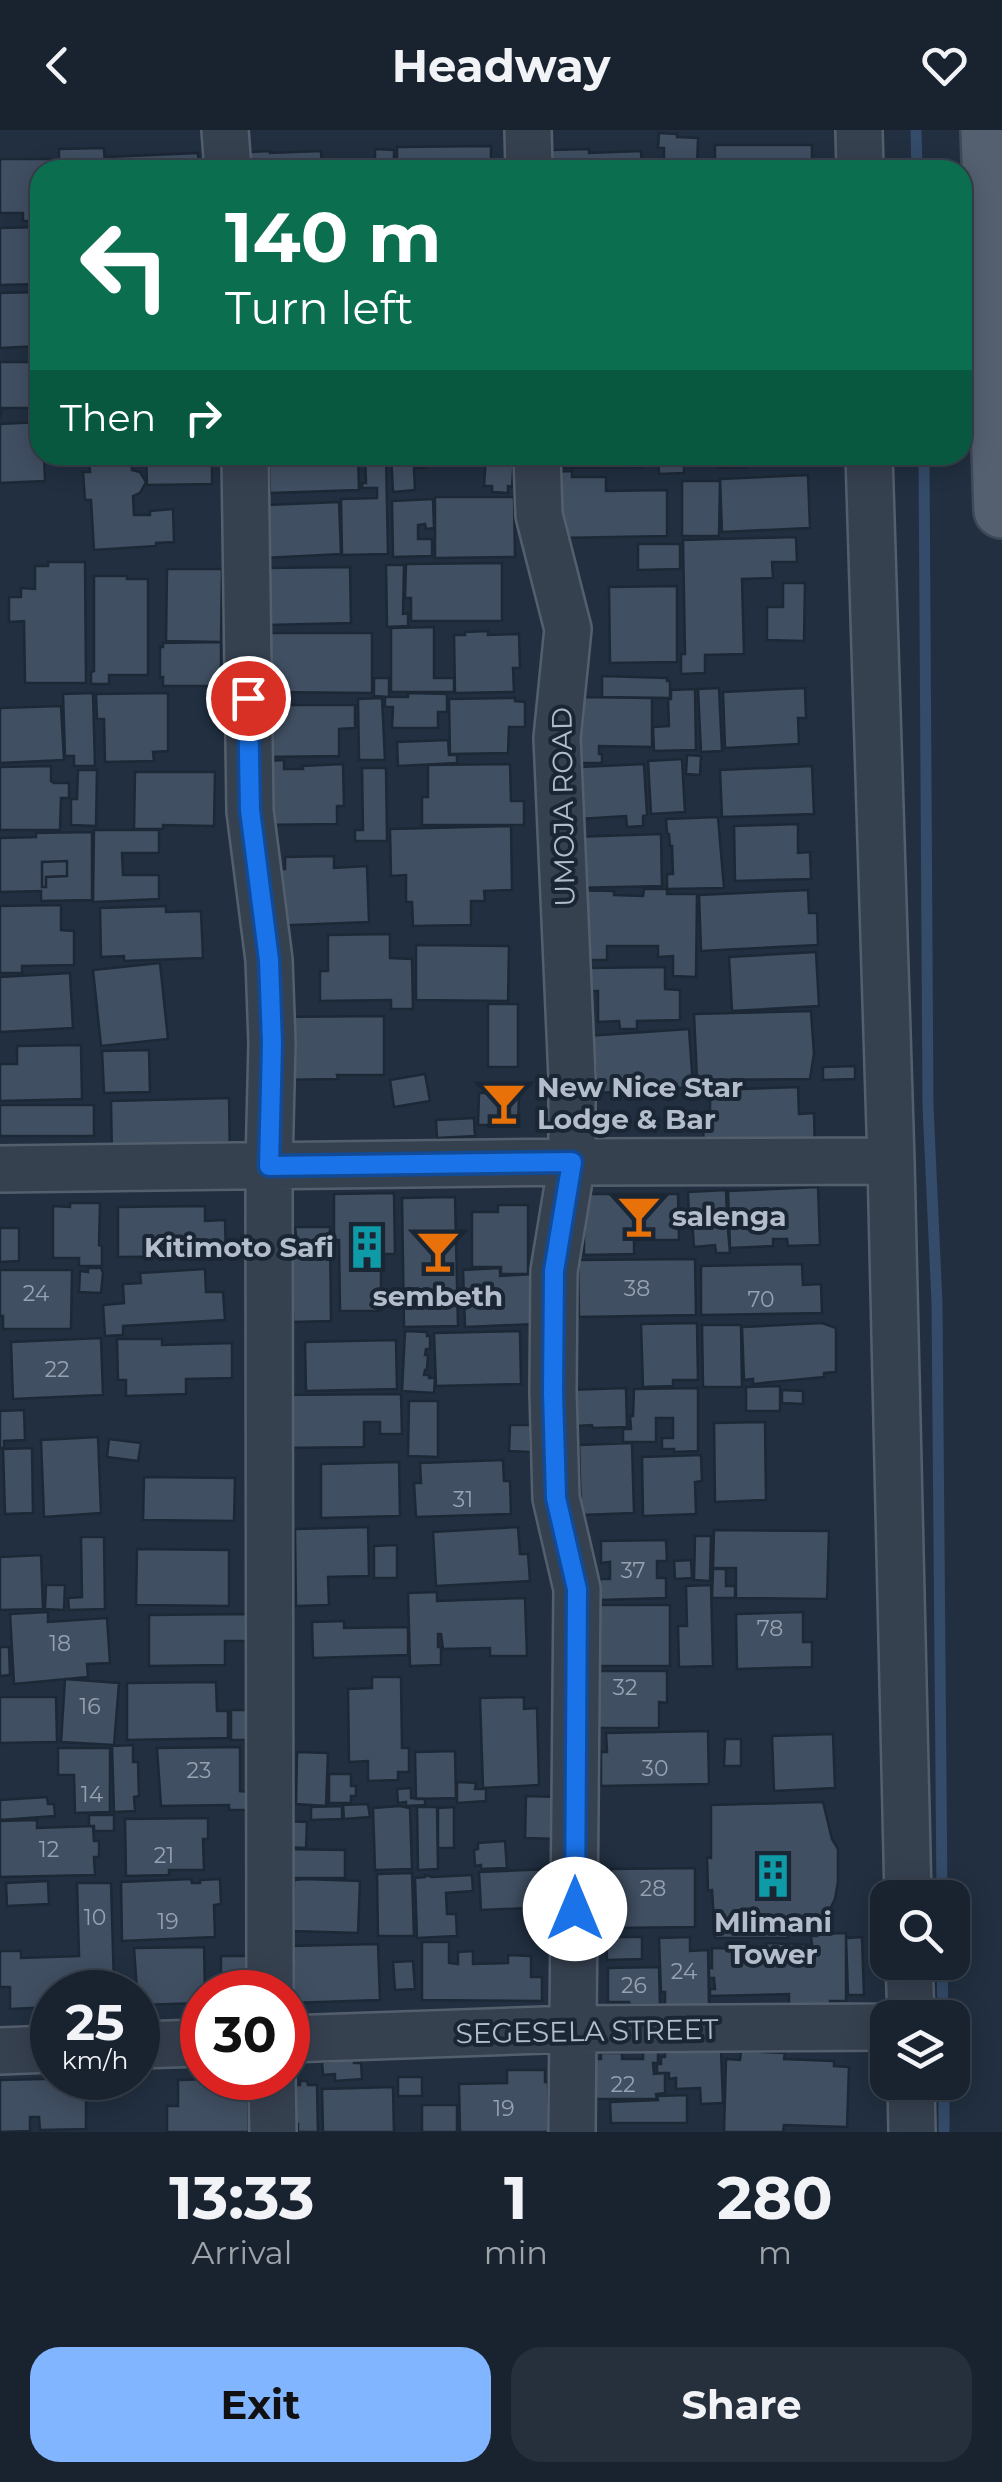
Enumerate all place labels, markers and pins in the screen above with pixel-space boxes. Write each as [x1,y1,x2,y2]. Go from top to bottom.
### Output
pin [206,656,291,741]
place label: New Nice Star Lodge & Bar [537,1070,743,1136]
bar icon: New Nice Star Lodge & Bar [480,1079,528,1127]
bar icon: salenga [615,1192,663,1240]
place label: salenga [672,1199,787,1233]
building icon: Kitimoto Safi [343,1223,391,1271]
bar icon: sembeth [414,1227,462,1275]
place label: Kitimoto Safi [144,1230,334,1264]
place label: sembeth [373,1279,503,1313]
building icon: Mlimani Tower [749,1852,797,1900]
place label: Mlimani Tower [714,1905,832,1971]

